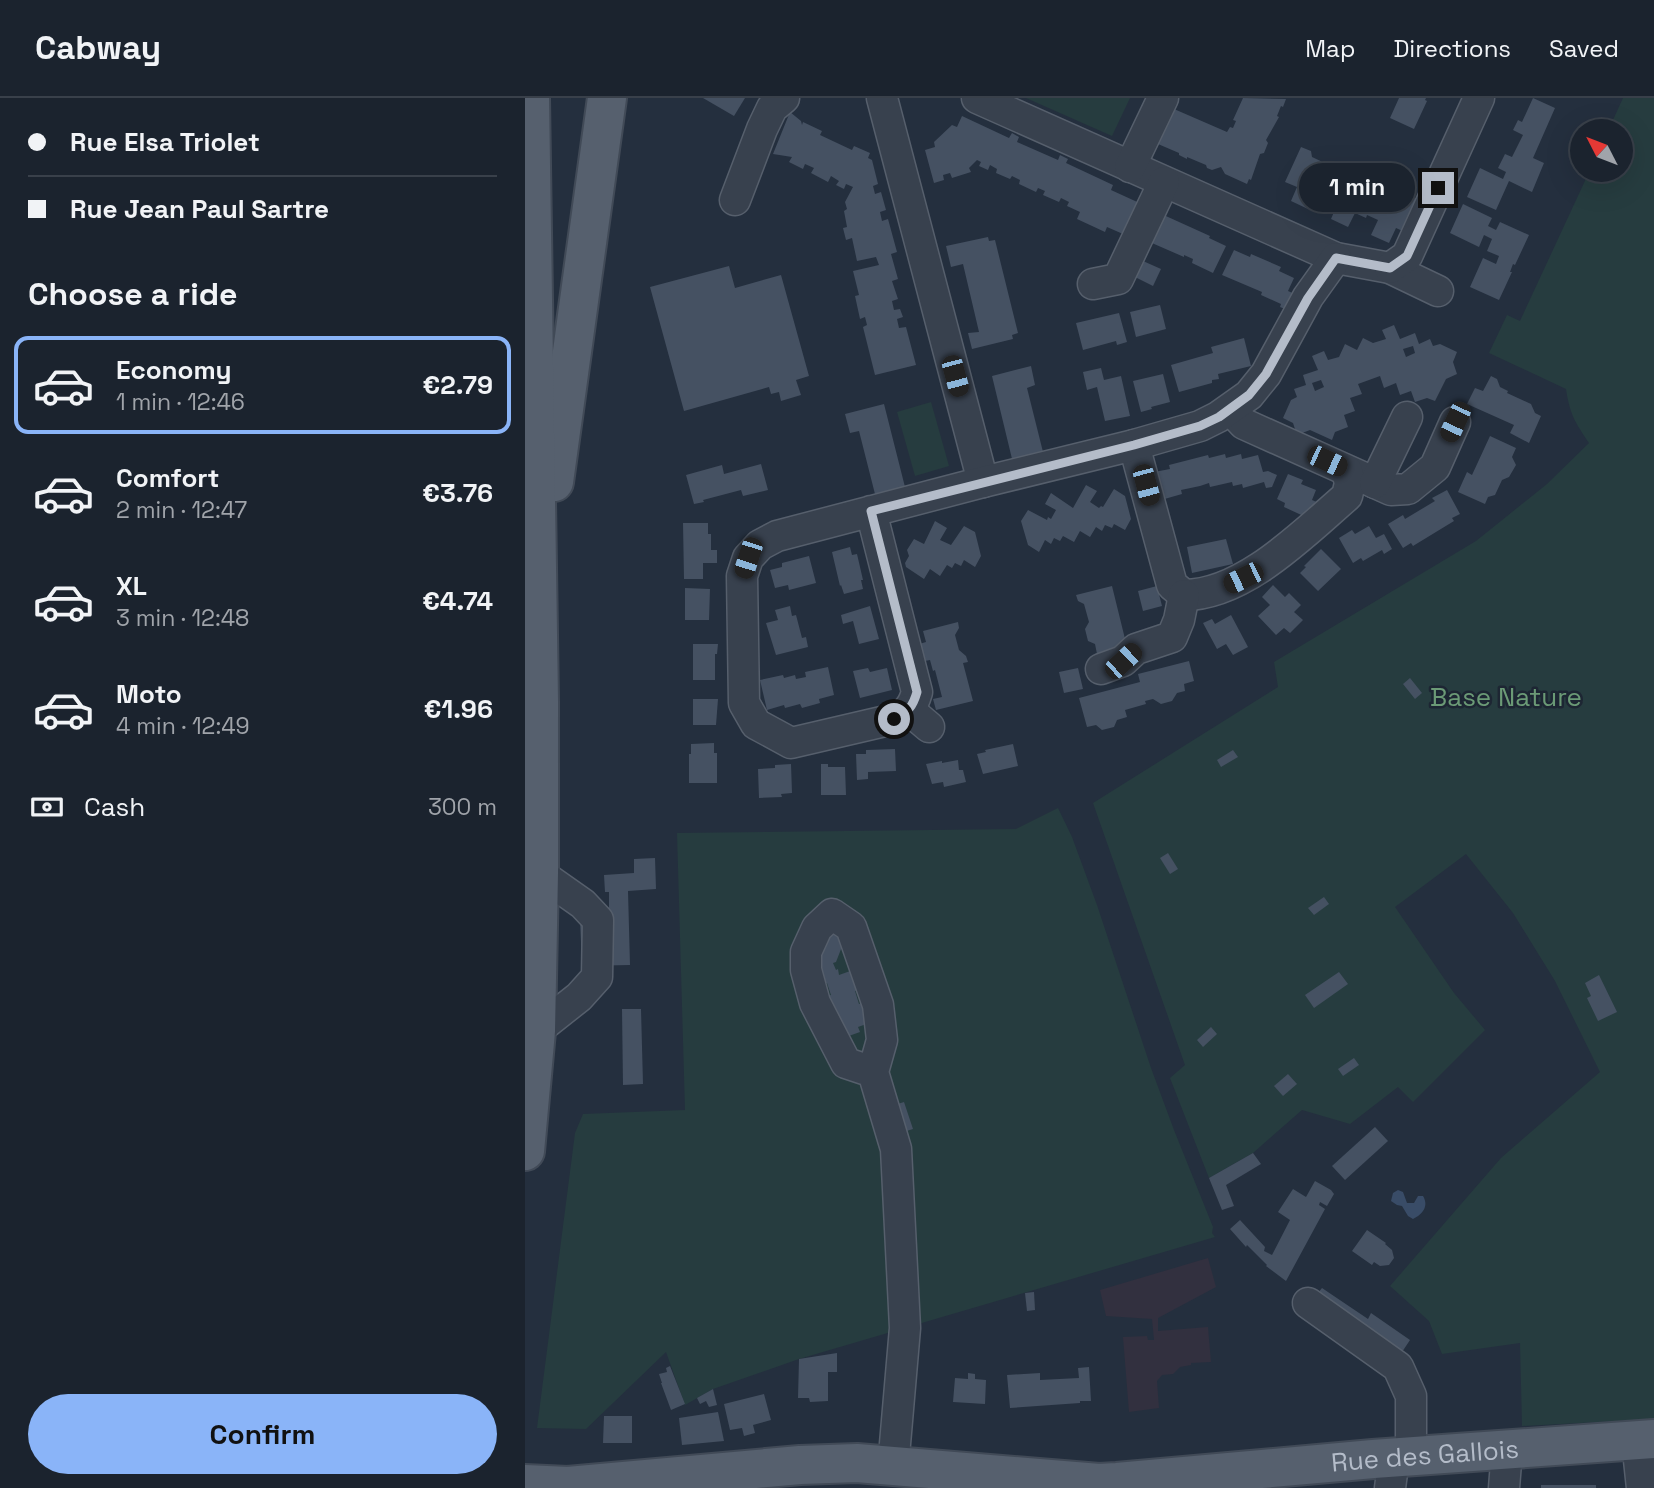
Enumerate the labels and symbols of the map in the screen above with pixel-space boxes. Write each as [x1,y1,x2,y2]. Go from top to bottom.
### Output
north arrow [1570,119,1633,182]
callout: 1 min [1298,164,1413,212]
route end [1422,172,1454,204]
car [940,353,971,399]
car [1437,399,1474,445]
car [1304,443,1351,479]
car [1131,462,1162,508]
car [732,535,765,581]
car [1220,559,1267,597]
car [1101,639,1146,683]
park label: Base Nature [1430,680,1582,714]
route start [878,703,910,735]
street label: Rue des Gallois [1330,1432,1520,1480]

